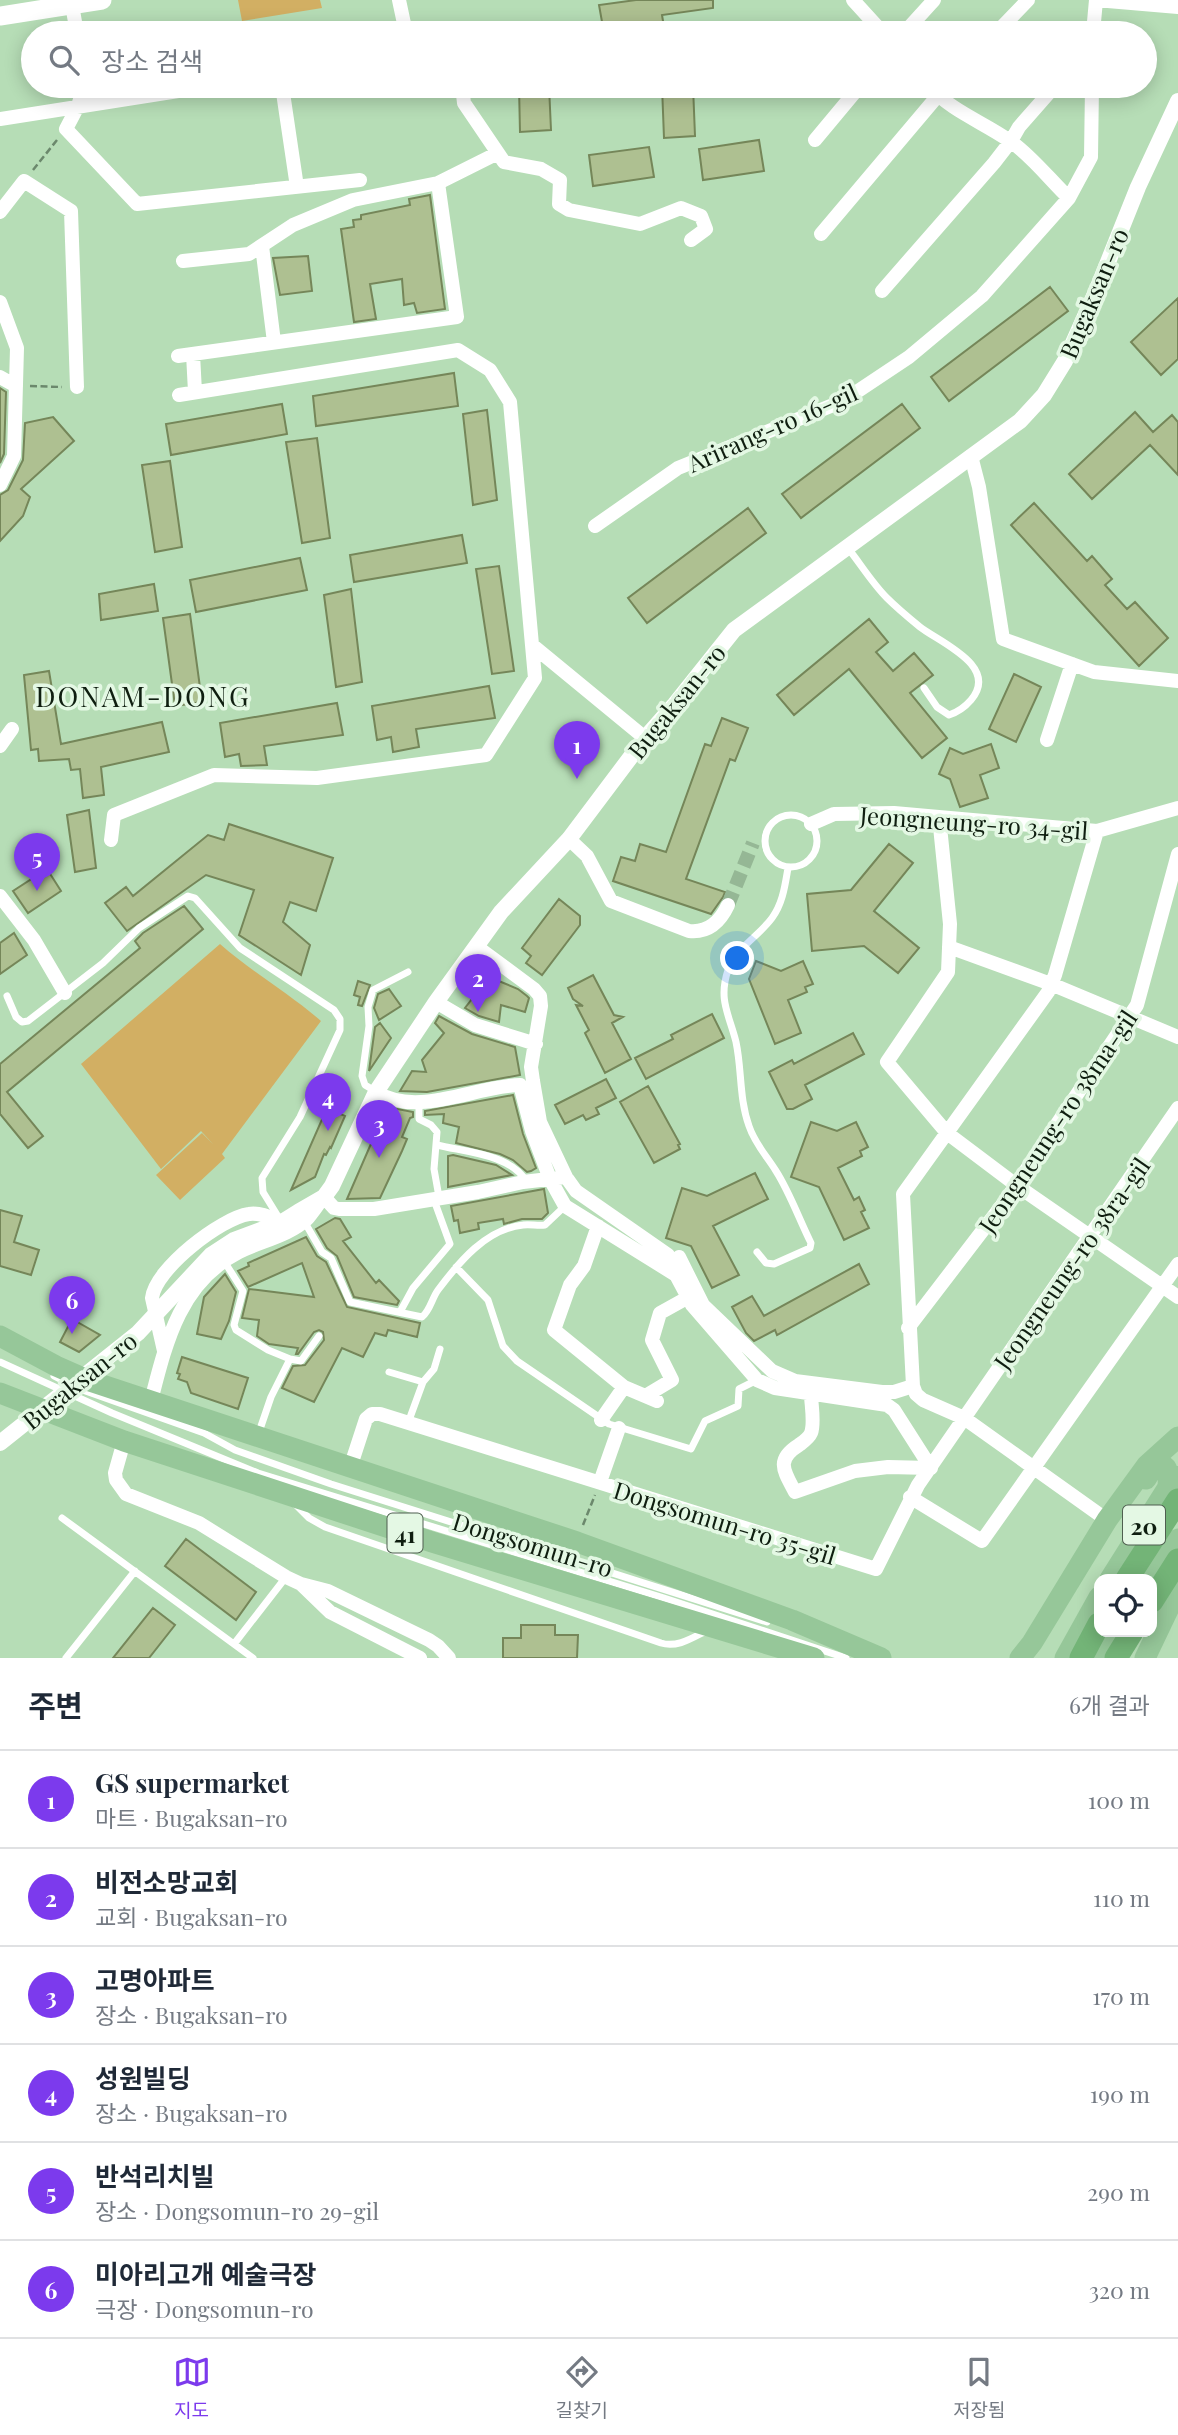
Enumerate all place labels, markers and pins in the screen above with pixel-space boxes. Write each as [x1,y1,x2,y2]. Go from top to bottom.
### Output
pin: 1 [554,721,600,779]
pin: 5 [14,833,60,891]
pin: 2 [455,954,501,1012]
pin: 4 [305,1073,351,1131]
pin: 3 [356,1100,402,1158]
pin: 6 [49,1276,95,1334]

